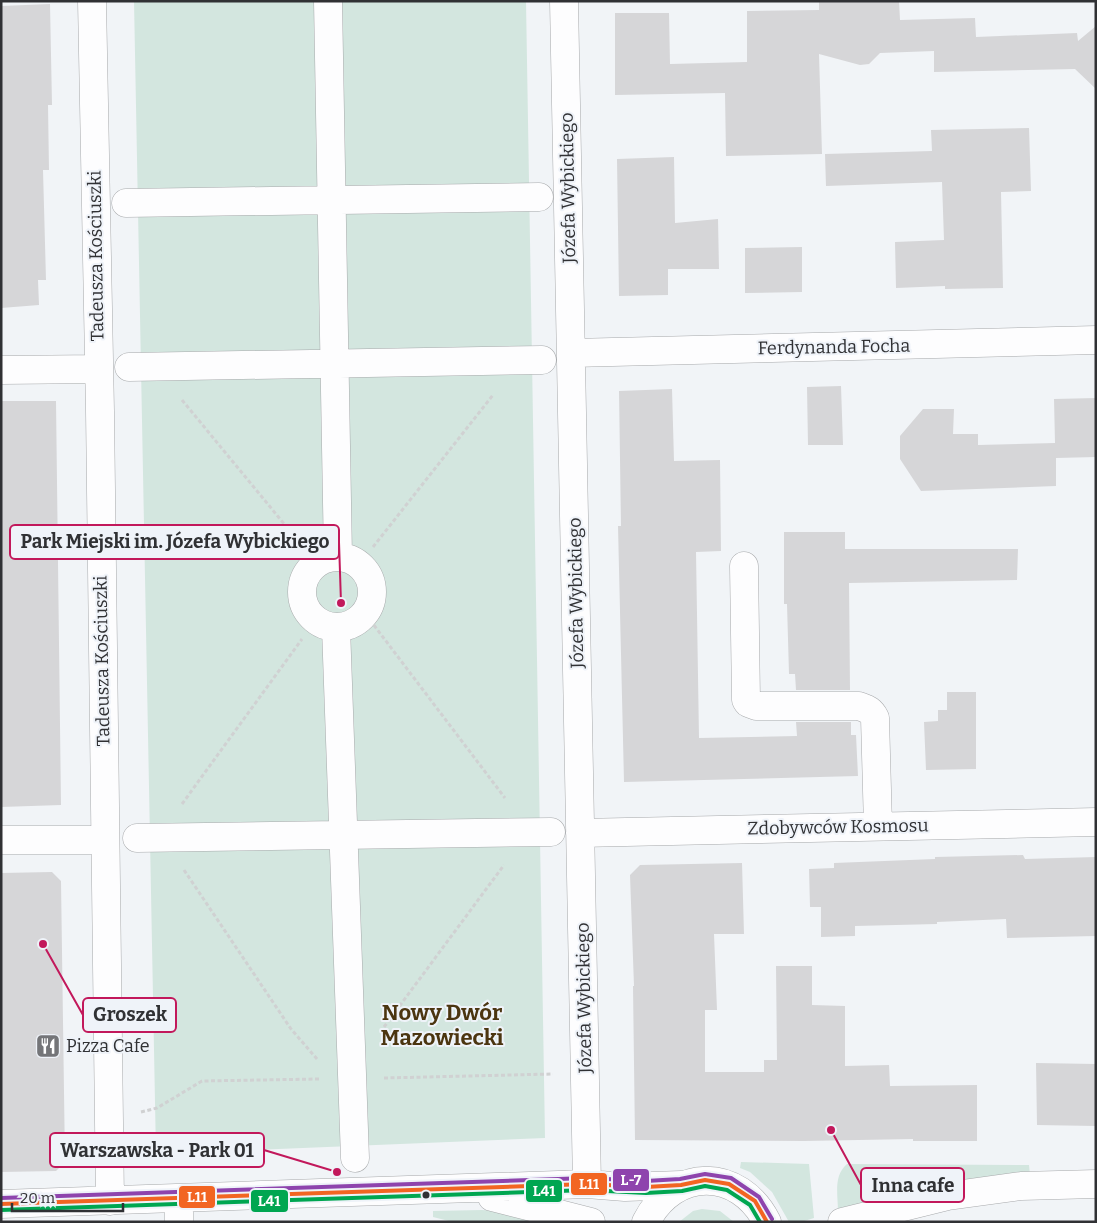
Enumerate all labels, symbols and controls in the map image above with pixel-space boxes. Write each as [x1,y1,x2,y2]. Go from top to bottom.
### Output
street label: Józefa Wybickiego [556,112,580,265]
street label: Tadeusza Kościuszki [84,170,108,342]
street label: Ferdynanda Focha [758,335,911,359]
street label: Józefa Wybickiego [564,517,588,670]
callout: Park Miejski im. Józefa Wybickiego [10,525,339,559]
text: Park Miejski im. Józefa Wybickiego [21,530,330,553]
street label: Tadeusza Kościuszki [90,575,114,747]
street label: Zdobywców Kosmosu [747,814,929,840]
street label: Józefa Wybickiego [572,922,596,1075]
callout: Groszek [83,998,176,1032]
district label: Nowy Dwór Mazowiecki [380,999,504,1051]
text: Groszek [93,1003,168,1026]
restaurant icon: Pizza Cafe [35,1033,61,1059]
place label: Pizza Cafe [66,1035,150,1057]
callout: Warszawska - Park 01 [50,1133,264,1167]
text: Warszawska - Park 01 [60,1139,255,1162]
line badge: L-7 [612,1168,650,1192]
callout: Inna cafe [861,1168,964,1202]
line badge: L11 [570,1172,608,1196]
text: L-7 [621,1172,642,1189]
text: Inna cafe [872,1174,954,1197]
text: L11 [579,1176,599,1193]
line badge: L41 [525,1179,563,1203]
scale bar [12,1180,124,1212]
text: L41 [533,1183,555,1200]
line badge: L11 [178,1185,216,1209]
text: 20 m [20,1189,56,1207]
text: L11 [187,1189,207,1206]
line badge: L41 [250,1189,289,1213]
unlabelled marker [421,1190,431,1200]
text: L41 [258,1193,280,1210]

